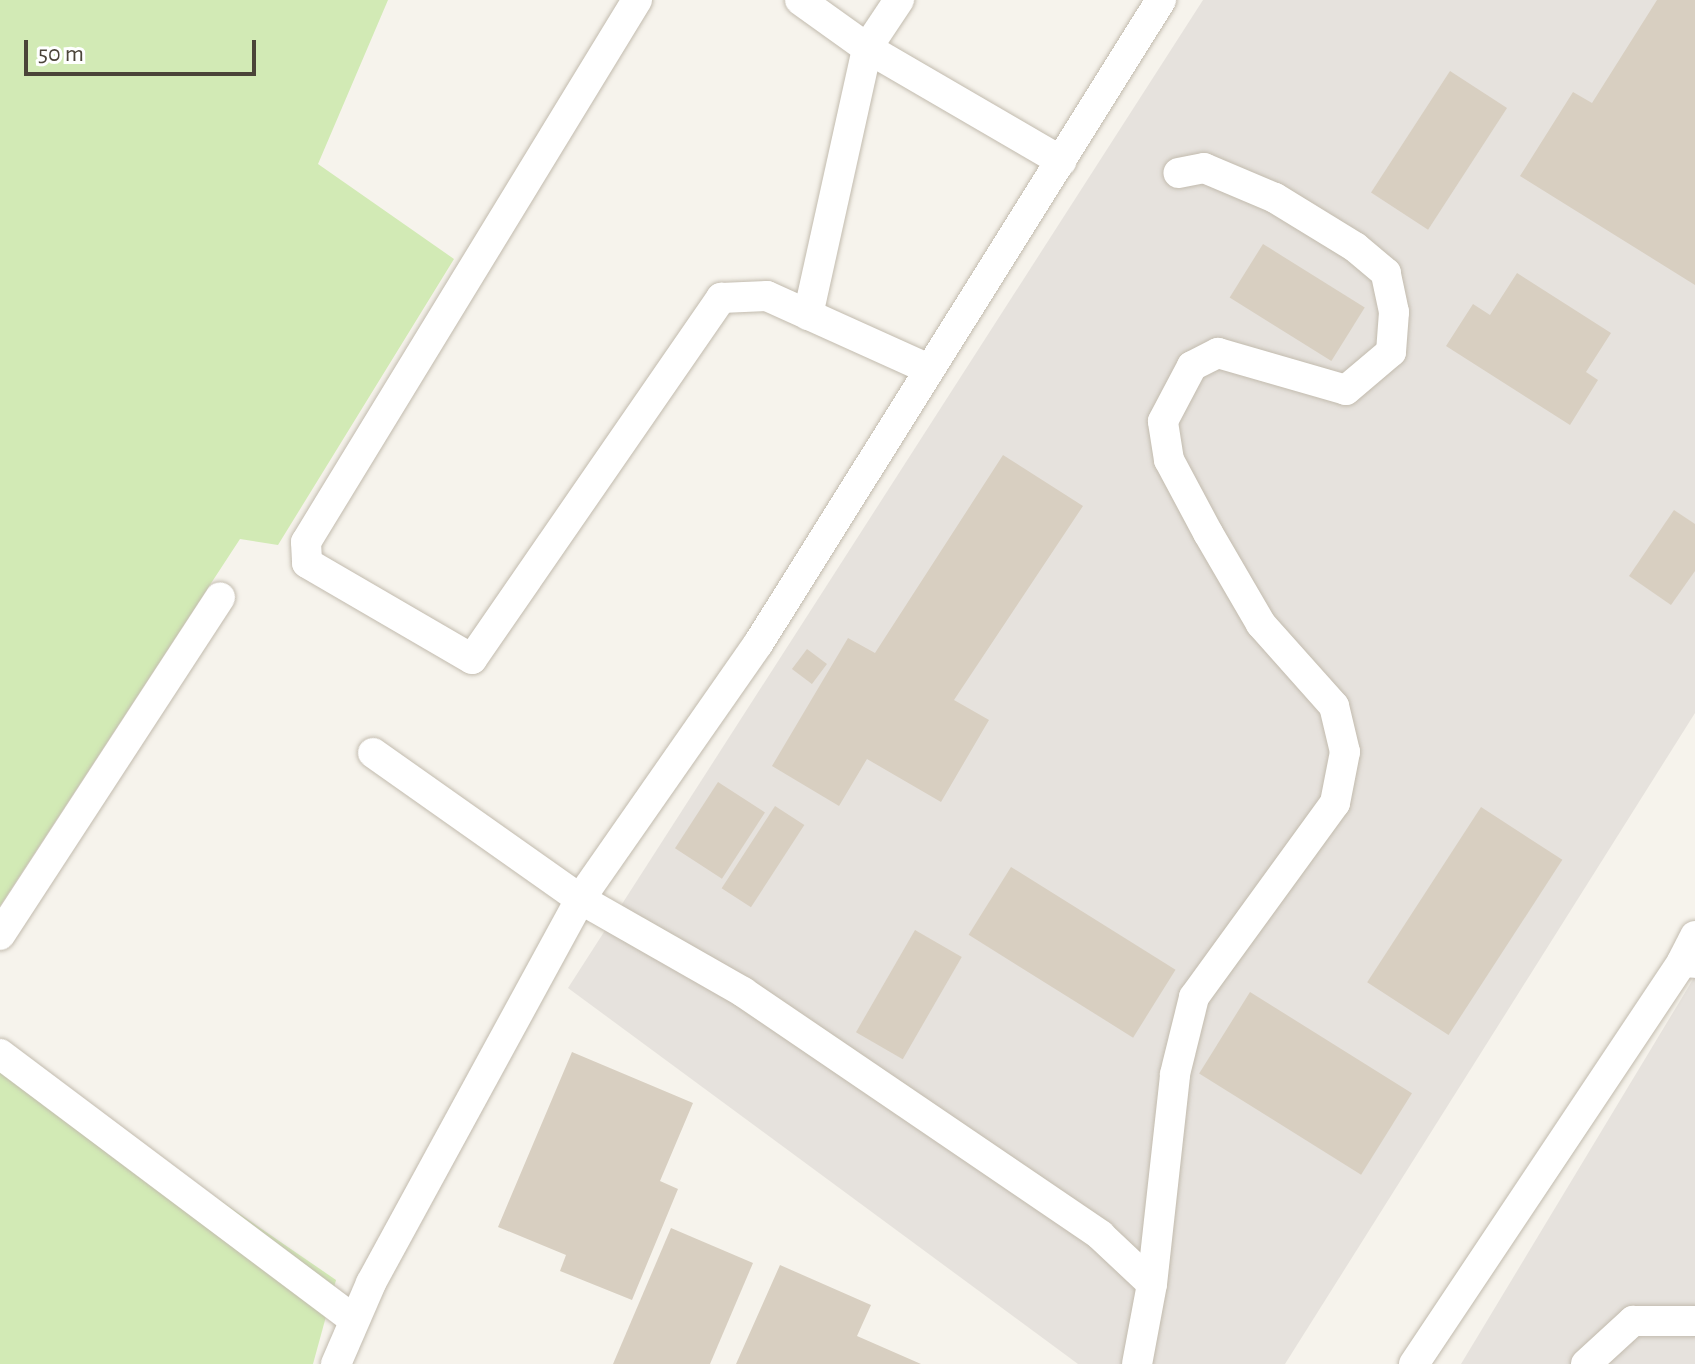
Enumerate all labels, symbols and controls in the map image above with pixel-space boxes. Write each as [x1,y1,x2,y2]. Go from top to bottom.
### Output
scale bar [28,24,260,74]
text: 50 m [38,42,84,66]

